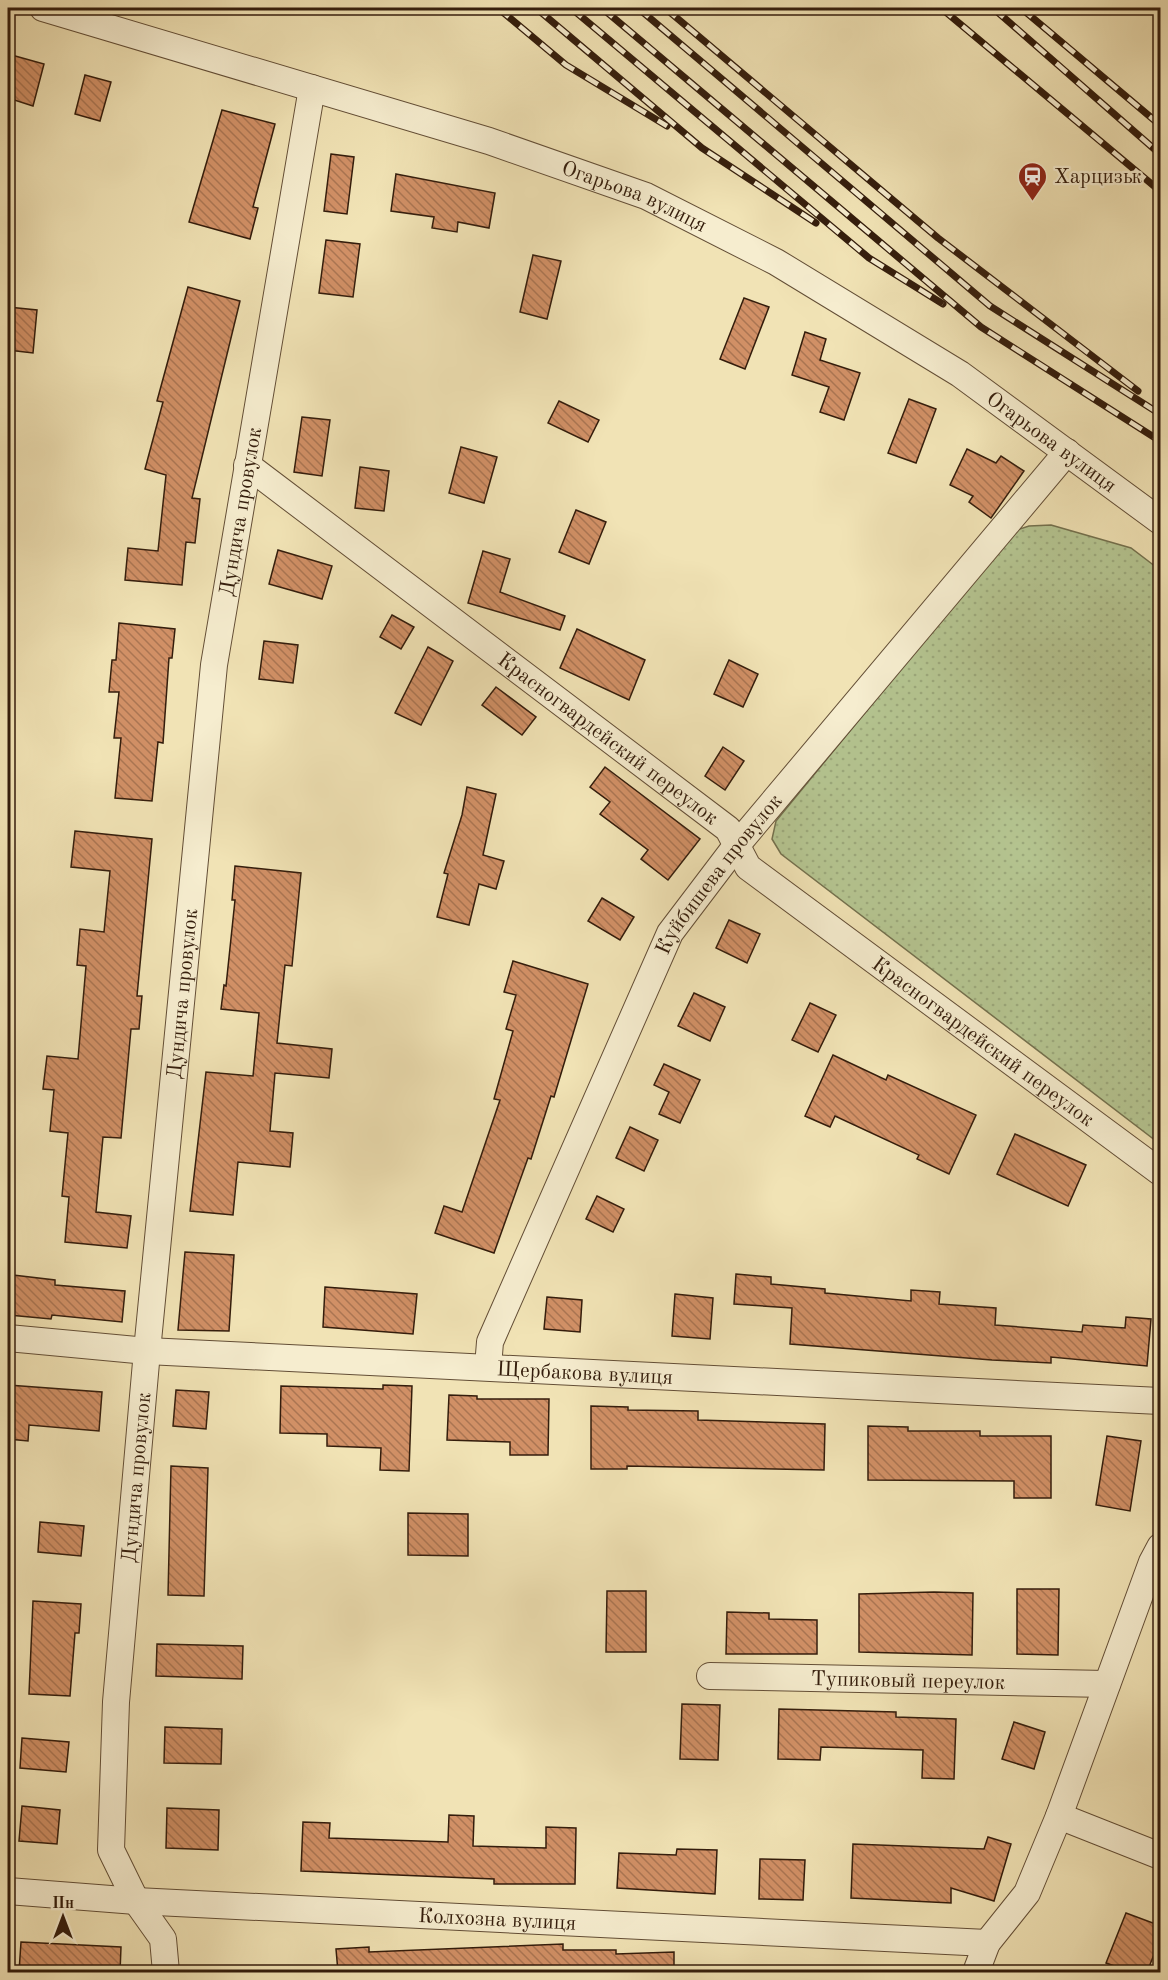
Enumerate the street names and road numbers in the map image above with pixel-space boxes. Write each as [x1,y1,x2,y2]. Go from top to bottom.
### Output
street label: Огарьова вулиця [559,158,710,237]
street label: Огарьова вулиця [982,388,1120,497]
street label: Дундича провулок [217,425,266,598]
street label: Красногвардейский переулок [493,650,722,830]
street label: Куйбишева провулок [653,790,787,958]
street label: Дундича провулок [165,907,202,1080]
street label: Красногвардейский переулок [868,954,1098,1132]
street label: Щербакова вулиця [496,1359,674,1389]
street label: Дундича провулок [119,1391,155,1564]
street label: Тупиковый переулок [811,1669,1006,1694]
street label: Колхозна вулиця [417,1906,577,1935]

